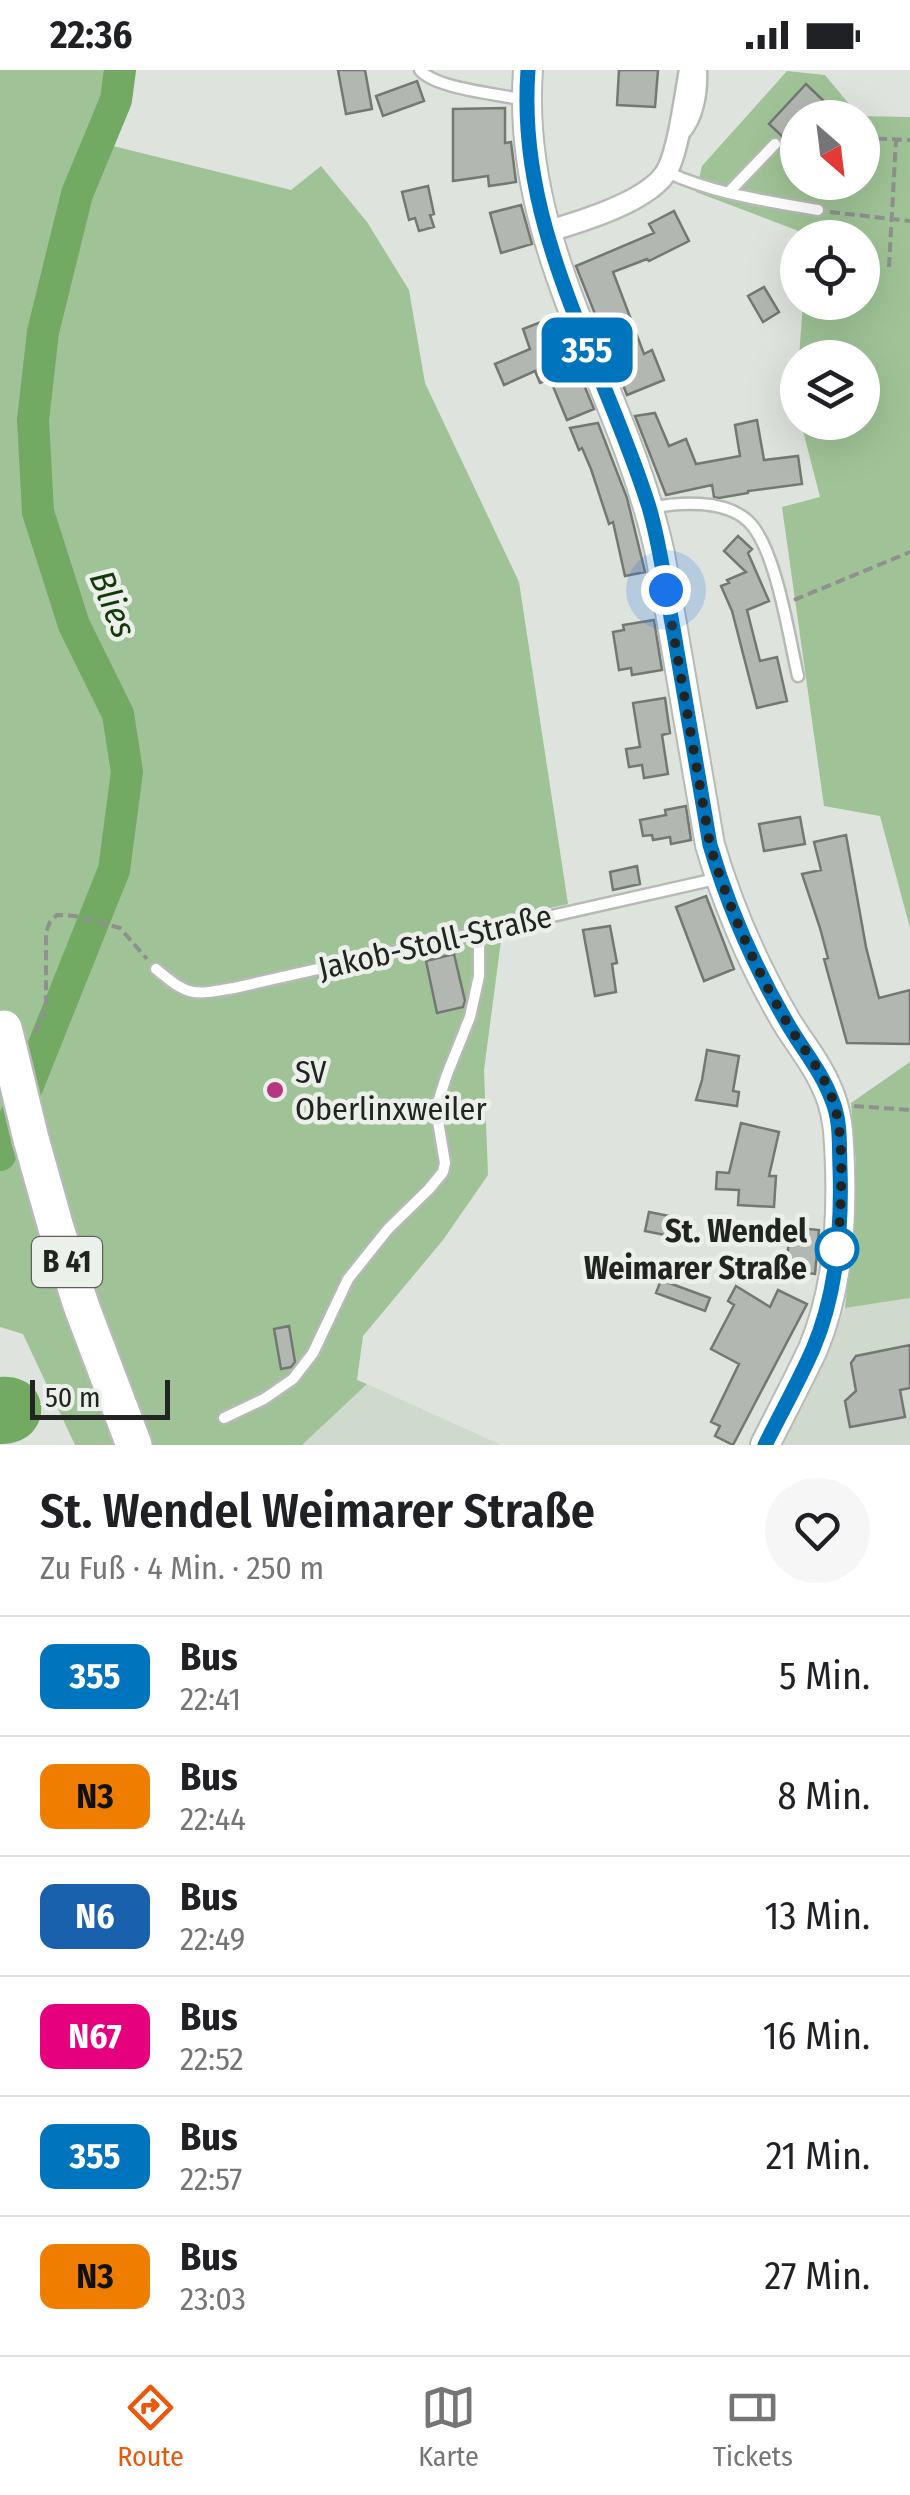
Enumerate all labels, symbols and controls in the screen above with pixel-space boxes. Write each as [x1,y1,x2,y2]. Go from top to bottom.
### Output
text: 22:36 [50,12,132,58]
north arrow [780,100,880,200]
map controls [780,100,880,440]
button: locate [780,220,880,320]
line badge: 355 [530,318,644,382]
text: 355 [562,329,612,371]
button: layers [780,340,880,440]
water label: Blies [81,564,145,644]
your location [641,565,691,615]
street label: Jakob-Stoll-Straße [315,897,555,987]
place label: SV Oberlinxweiler [295,1053,487,1128]
marker: SV Oberlinxweiler [264,1079,286,1101]
place label: St. Wendel Weimarer Straße [584,1212,807,1287]
marker: St. Wendel Weimarer Straße [816,1228,858,1270]
road number: B 41 [32,1237,102,1287]
scale bar [30,1375,170,1420]
text: 50 m [45,1381,101,1414]
button: heart [765,1478,870,1583]
text: St. Wendel Weimarer Straße [40,1482,595,1540]
text: Zu Fuß · 4 Min. · 250 m [40,1549,324,1587]
text: Bus [180,1634,238,1680]
text: 5 Min. [779,1653,870,1699]
text: 355 [70,1655,120,1697]
text: 22:41 [180,1680,241,1718]
text: Bus [180,1754,238,1800]
text: 8 Min. [777,1773,870,1819]
text: N3 [76,1775,114,1817]
text: 22:44 [180,1800,246,1838]
text: Bus [180,1874,238,1920]
text: 13 Min. [764,1893,870,1939]
text: N6 [75,1895,115,1937]
text: 22:49 [180,1920,245,1958]
text: Bus [180,1994,238,2040]
text: 16 Min. [763,2013,870,2059]
text: N67 [68,2015,122,2057]
text: 22:52 [180,2040,244,2078]
text: Bus [180,2114,238,2160]
text: 21 Min. [766,2133,870,2179]
text: 355 [70,2135,120,2177]
text: 22:57 [180,2160,242,2198]
text: Bus [180,2234,238,2280]
text: 27 Min. [765,2253,870,2299]
text: N3 [76,2255,114,2297]
text: 23:03 [180,2280,246,2318]
tab: Route [117,2380,184,2473]
tab: Karte [418,2380,479,2473]
tab: Tickets [713,2380,793,2473]

